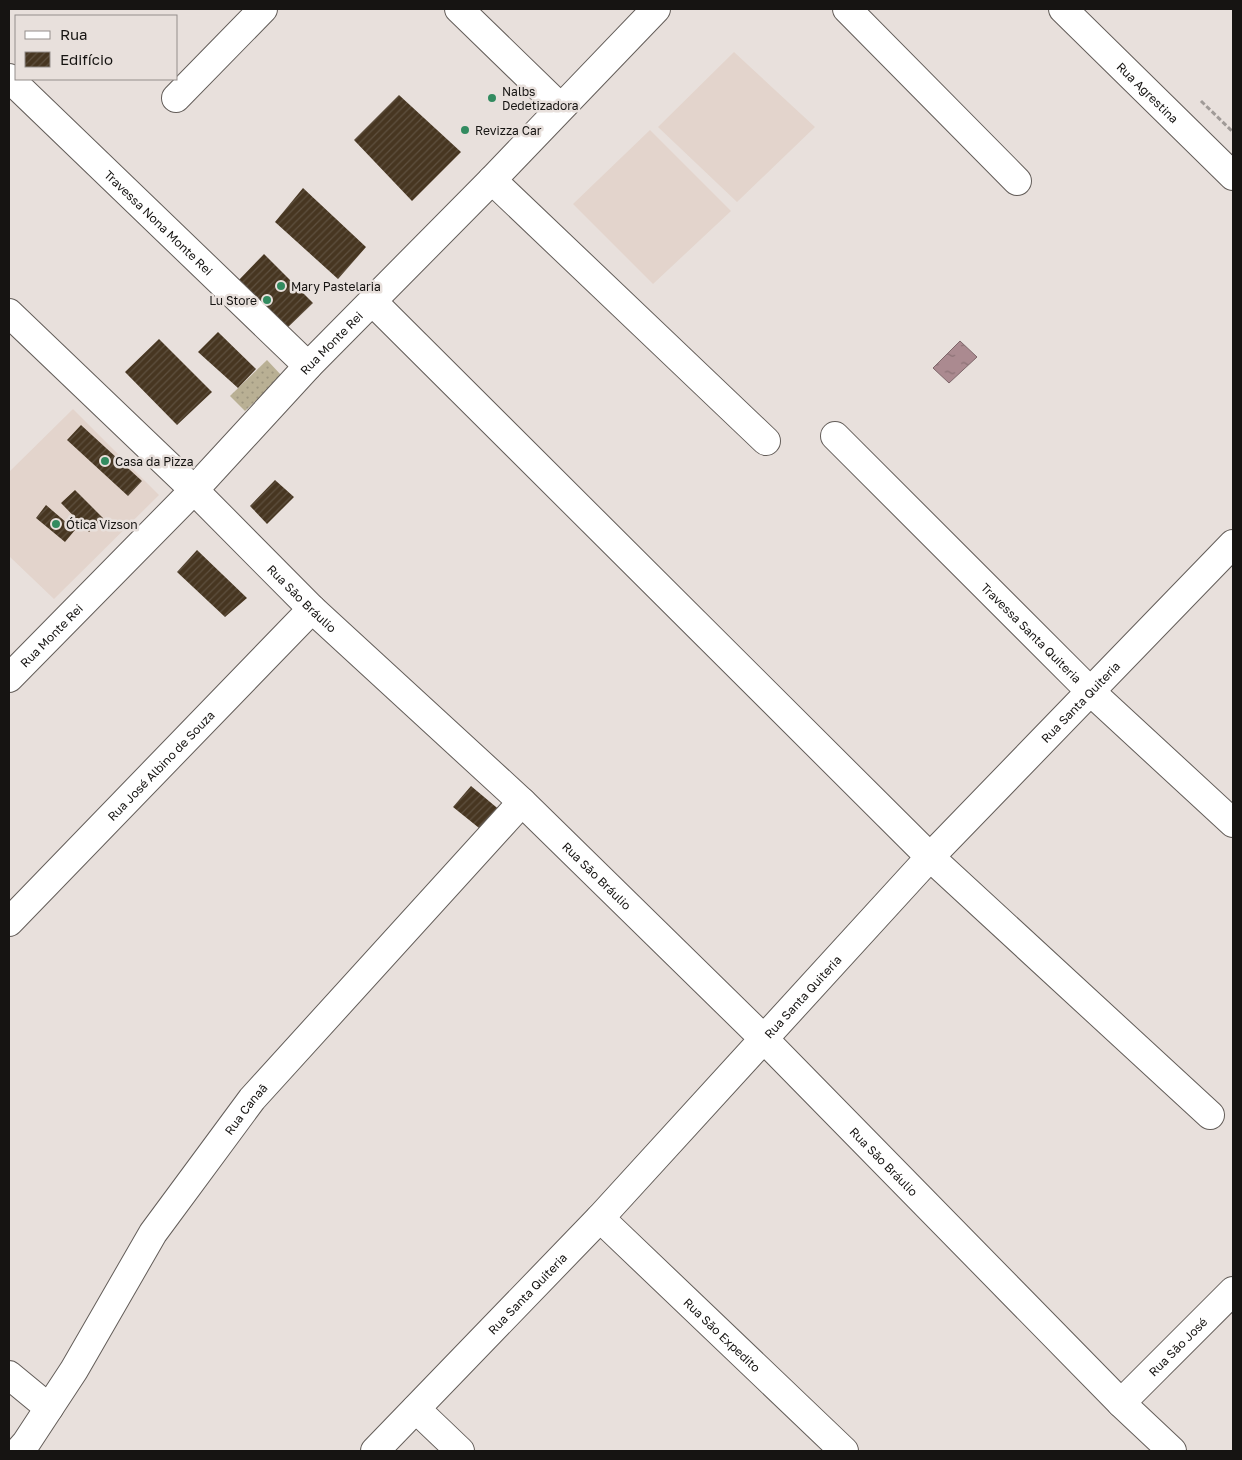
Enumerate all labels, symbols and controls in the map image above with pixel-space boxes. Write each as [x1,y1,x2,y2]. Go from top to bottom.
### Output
legend [15,15,178,80]
text: Rua [60,25,87,43]
text: Edifício [60,50,113,68]
street label: Rua Agrestina [1114,59,1182,126]
place label: Nalbs Dedetizadora [502,84,579,113]
marker: Nalbs Dedetizadora [486,92,498,104]
place label: Revizza Car [475,123,542,138]
marker: Revizza Car [459,124,471,136]
street label: Travessa Nona Monte Rei [101,167,216,278]
place label: Mary Pastelaria [291,279,381,294]
marker: Mary Pastelaria [275,280,287,292]
place label: Lu Store [209,293,257,308]
marker: Lu Store [261,294,273,306]
street label: Rua Monte Rei [297,308,366,377]
place label: Casa da Pizza [115,454,193,469]
marker: Casa da Pizza [99,455,111,467]
place label: Ótica Vizson [66,517,138,532]
marker: Ótica Vizson [50,518,62,530]
street label: Rua São Bráulio [264,561,340,635]
street label: Travessa Santa Quiteria [978,579,1085,686]
street label: Rua Monte Rei [17,600,85,670]
street label: Rua Santa Quiteria [1038,658,1123,746]
street label: Rua José Albino de Souza [104,707,217,824]
street label: Rua São Bráulio [560,839,635,913]
street label: Rua Santa Quiteria [761,952,844,1041]
street label: Rua Canaã [221,1080,270,1137]
street label: Rua São Bráulio [847,1124,921,1199]
street label: Rua Santa Quiteria [485,1250,570,1337]
street label: Rua São Expedito [681,1295,764,1375]
street label: Rua São José [1145,1314,1210,1379]

